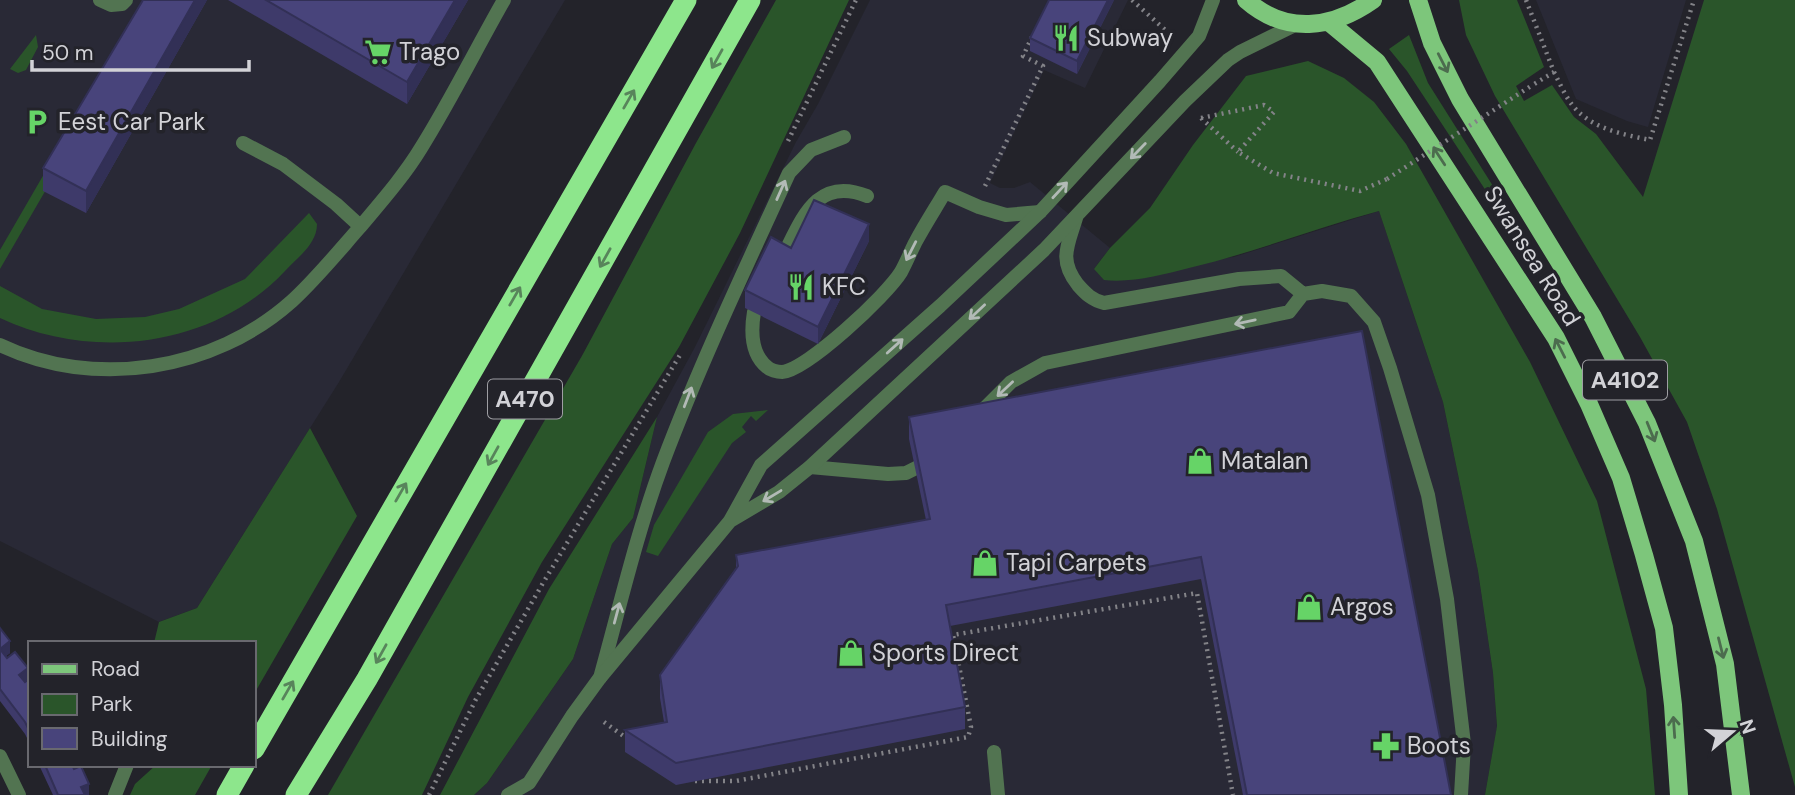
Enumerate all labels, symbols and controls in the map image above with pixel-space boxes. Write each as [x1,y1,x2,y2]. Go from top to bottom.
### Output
place label: Subway [1087,22,1173,53]
restaurant icon: Subway [1051,23,1081,53]
scale bar [32,28,248,72]
place label: Trago [399,36,460,67]
supermarket icon: Trago [363,37,393,67]
text: 50 m [42,39,93,67]
one-way arrow [710,49,724,69]
one-way arrow [1436,52,1450,73]
one-way arrow [622,89,636,109]
place label: Eest Car Park [58,106,205,137]
parking icon: Eest Car Park [22,107,52,137]
one-way arrow [1130,143,1147,160]
one-way arrow [1431,146,1445,166]
one-way arrow [775,179,788,201]
street label: Swansea Road [1477,180,1588,332]
one-way arrow [1052,182,1069,199]
one-way arrow [903,240,917,261]
one-way arrow [598,247,612,267]
place label: KFC [822,271,866,302]
restaurant icon: KFC [786,272,816,302]
one-way arrow [508,286,522,306]
one-way arrow [969,303,986,320]
one-way arrow [1234,315,1257,329]
one-way arrow [885,338,903,354]
one-way arrow [1553,338,1567,359]
road number: A4102 [1583,360,1667,400]
road number: A470 [488,380,562,418]
one-way arrow [996,381,1014,397]
one-way arrow [683,387,696,409]
one-way arrow [1645,421,1658,442]
one-way arrow [486,445,500,465]
place label: Matalan [1221,445,1309,476]
shop icon: Matalan [1185,446,1215,476]
one-way arrow [394,483,408,503]
one-way arrow [762,490,782,504]
place label: Tapi Carpets [1006,547,1147,578]
shop icon: Tapi Carpets [970,548,1000,578]
place label: Argos [1330,591,1394,622]
shop icon: Argos [1294,592,1324,622]
one-way arrow [612,603,625,625]
one-way arrow [1715,636,1728,659]
place label: Sports Direct [872,637,1019,668]
shop icon: Sports Direct [836,638,866,668]
legend [28,641,256,767]
one-way arrow [374,643,388,663]
text: Road [91,655,140,683]
one-way arrow [281,680,295,700]
text: Park [91,690,133,718]
north arrow [1697,697,1767,767]
one-way arrow [1668,716,1681,739]
text: N [1734,716,1762,737]
text: Building [91,725,168,753]
place label: Boots [1407,730,1471,761]
pharmacy icon: Boots [1371,731,1401,761]

